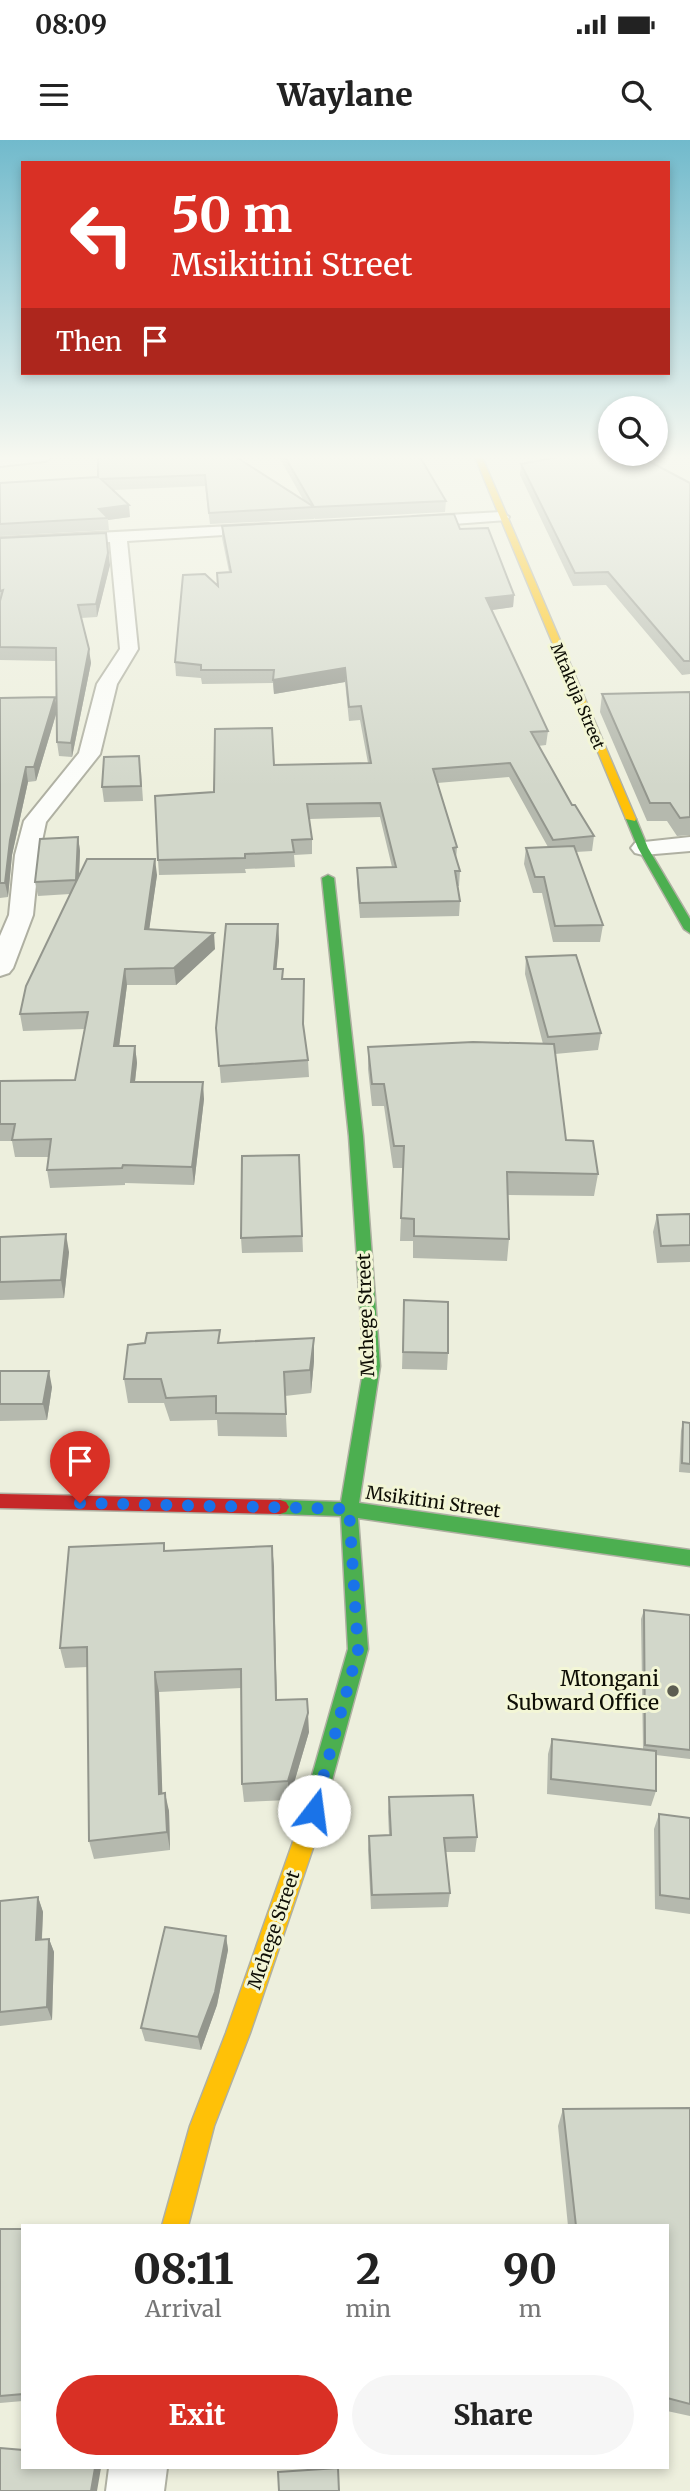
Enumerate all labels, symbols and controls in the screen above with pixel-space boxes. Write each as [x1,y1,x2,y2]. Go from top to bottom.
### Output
text: 08:09 [35,8,107,41]
text: Waylane [277,75,413,115]
icon: menu [35,76,73,114]
icon: search [617,76,655,114]
text: 50 m [171,184,292,245]
icon: left [56,189,147,280]
text: Msikitini Street [171,245,412,285]
icon: arrive [136,322,174,360]
text: Then [56,325,122,358]
map controls [598,396,668,466]
button: search [598,396,668,466]
street label: Mtakuja Street [547,640,610,753]
street label: Mchege Street [352,1253,379,1377]
pin [50,1431,110,1503]
icon: arrive [61,1442,99,1480]
street label: Msikitini Street [364,1481,502,1522]
place label: Mtongani Subward Office [506,1665,659,1716]
marker: Mtongani Subward Office [665,1683,681,1699]
position arrow [277,1774,351,1848]
street label: Mchege Street [243,1868,305,1992]
text: 08:11 [133,2243,234,2295]
text: 2 [356,2243,381,2295]
text: 90 [503,2243,557,2295]
text: Arrival [145,2294,222,2323]
text: min [346,2294,391,2323]
text: m [519,2294,541,2323]
button: Exit [56,2375,338,2455]
button: Share [352,2375,634,2455]

